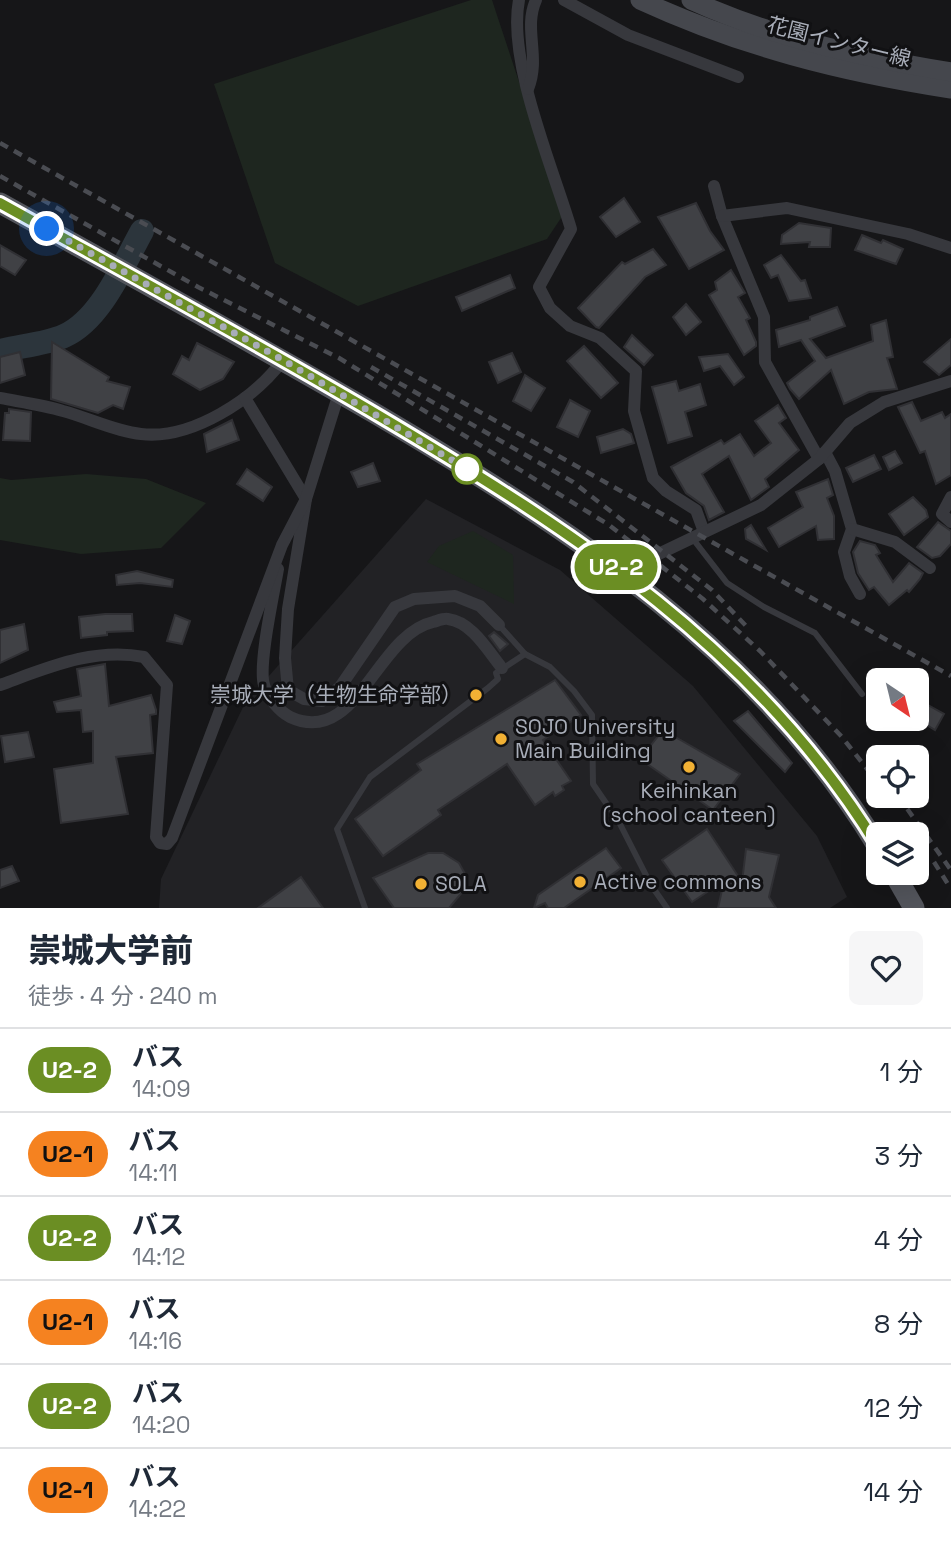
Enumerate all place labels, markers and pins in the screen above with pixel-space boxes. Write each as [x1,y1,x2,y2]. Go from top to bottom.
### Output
unlabelled marker [452,454,482,484]
place label: 崇城大学（生物生命学部） [210,681,462,708]
marker: 崇城大学（生物生命学部） [468,687,484,703]
place label: SOJO University Main Building [515,713,675,764]
marker: SOJO University Main Building [493,731,509,747]
marker: Keihinkan (school canteen) [681,759,697,775]
place label: Keihinkan (school canteen) [603,777,775,828]
place label: Active commons [594,868,761,895]
place label: SOLA [435,870,487,897]
marker: Active commons [572,874,588,890]
marker: SOLA [413,876,429,892]

